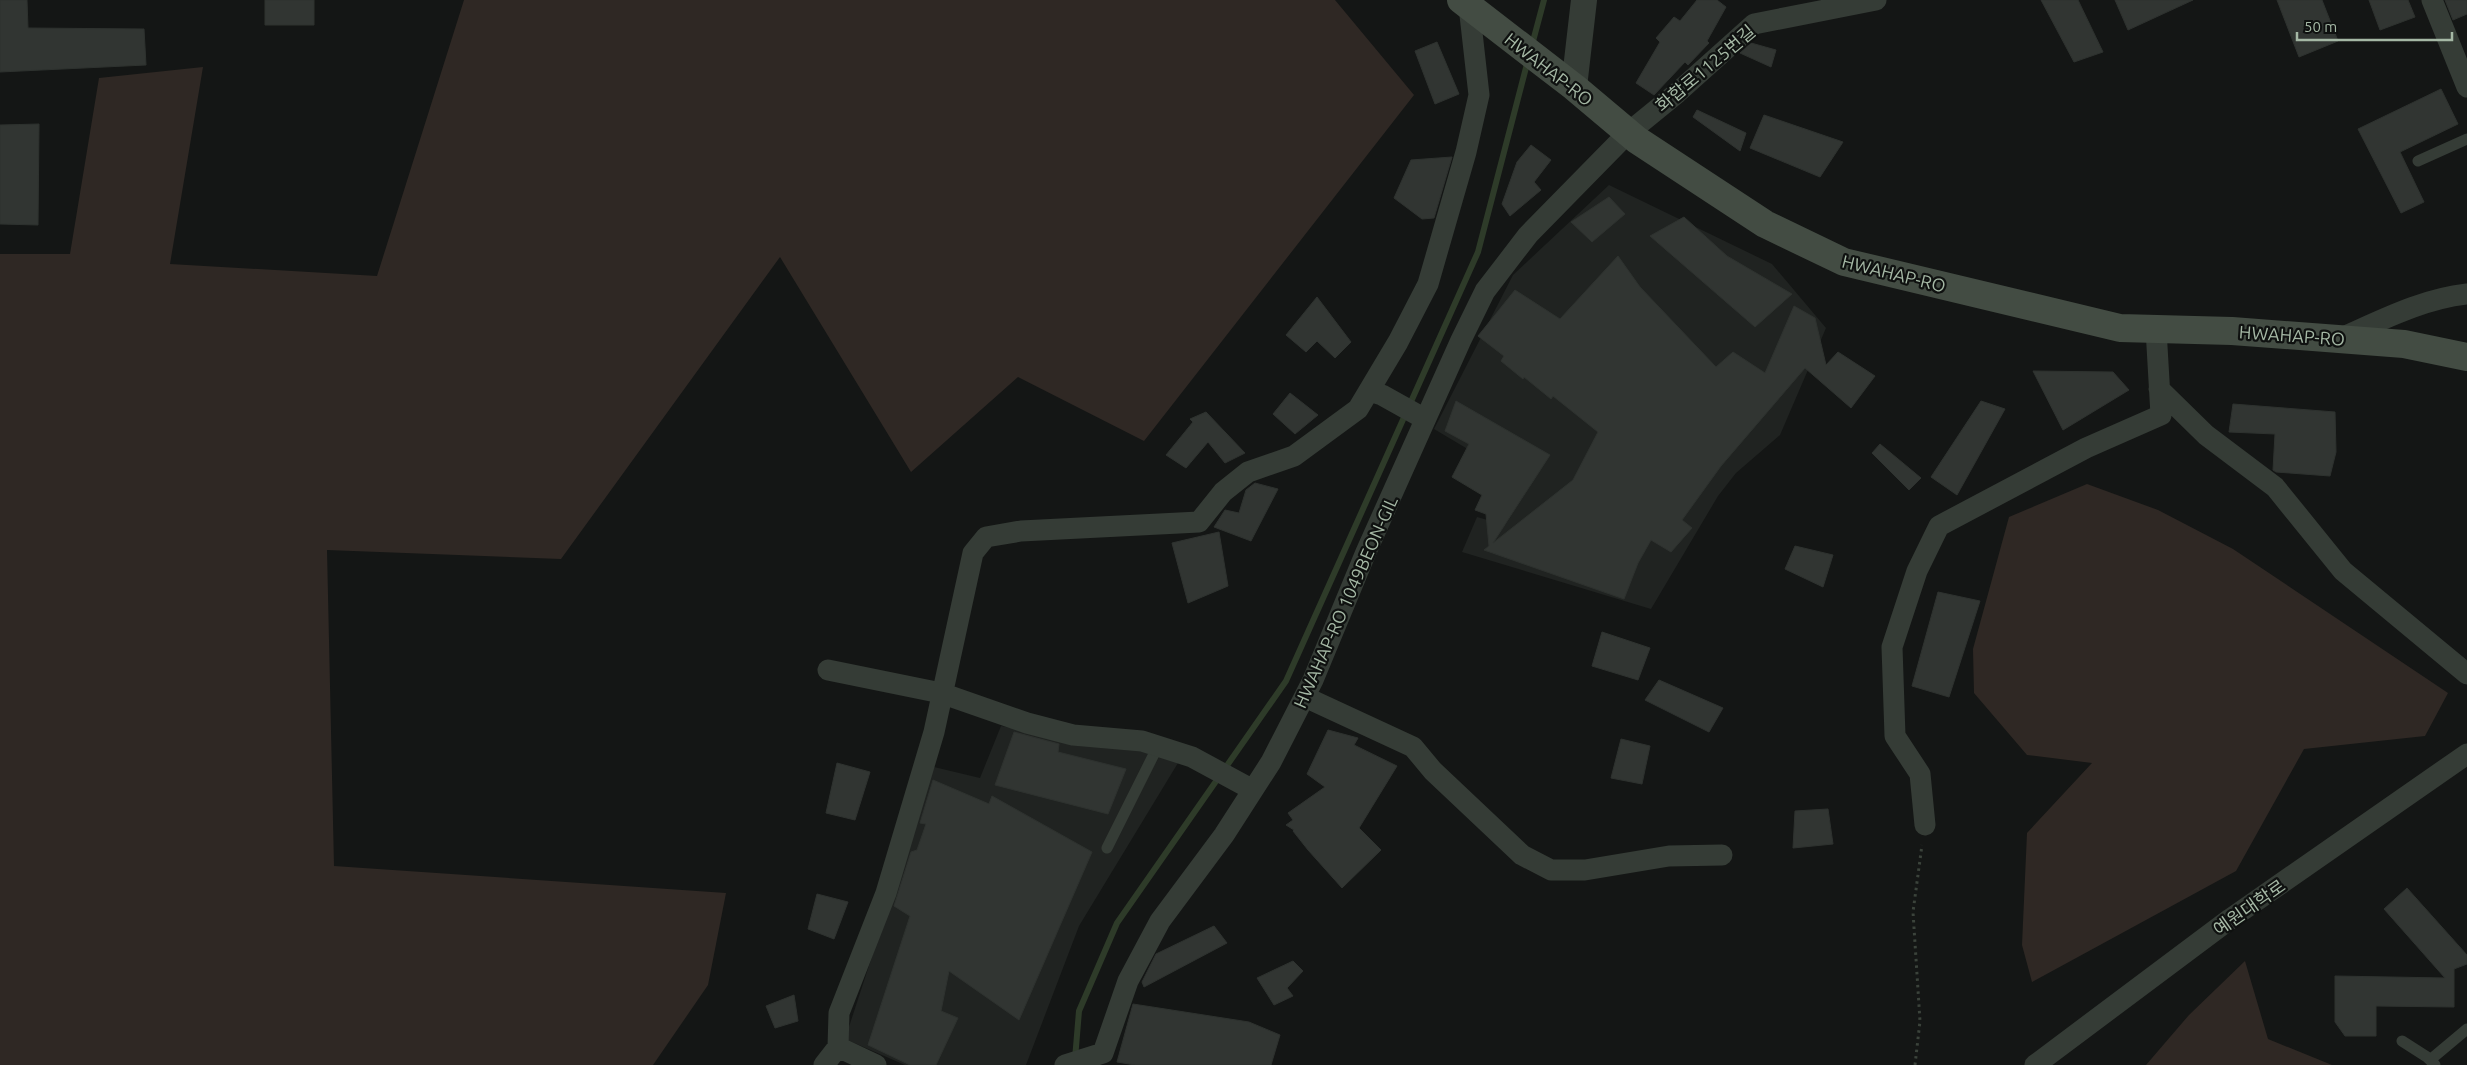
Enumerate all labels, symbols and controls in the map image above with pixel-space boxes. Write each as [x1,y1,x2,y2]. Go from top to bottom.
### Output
scale bar [2297,10,2452,42]
text: 50 m [2304,18,2337,35]
street label: 화합로1125번길 [1651,21,1759,115]
street label: HWAHAP-RO [1501,28,1597,110]
street label: HWAHAP-RO [1840,250,1948,296]
street label: HWAHAP-RO [2238,321,2346,349]
street label: HWAHAP-RO 1049BEON-GIL [1289,493,1401,711]
street label: 예원대학로 [2209,875,2289,939]

